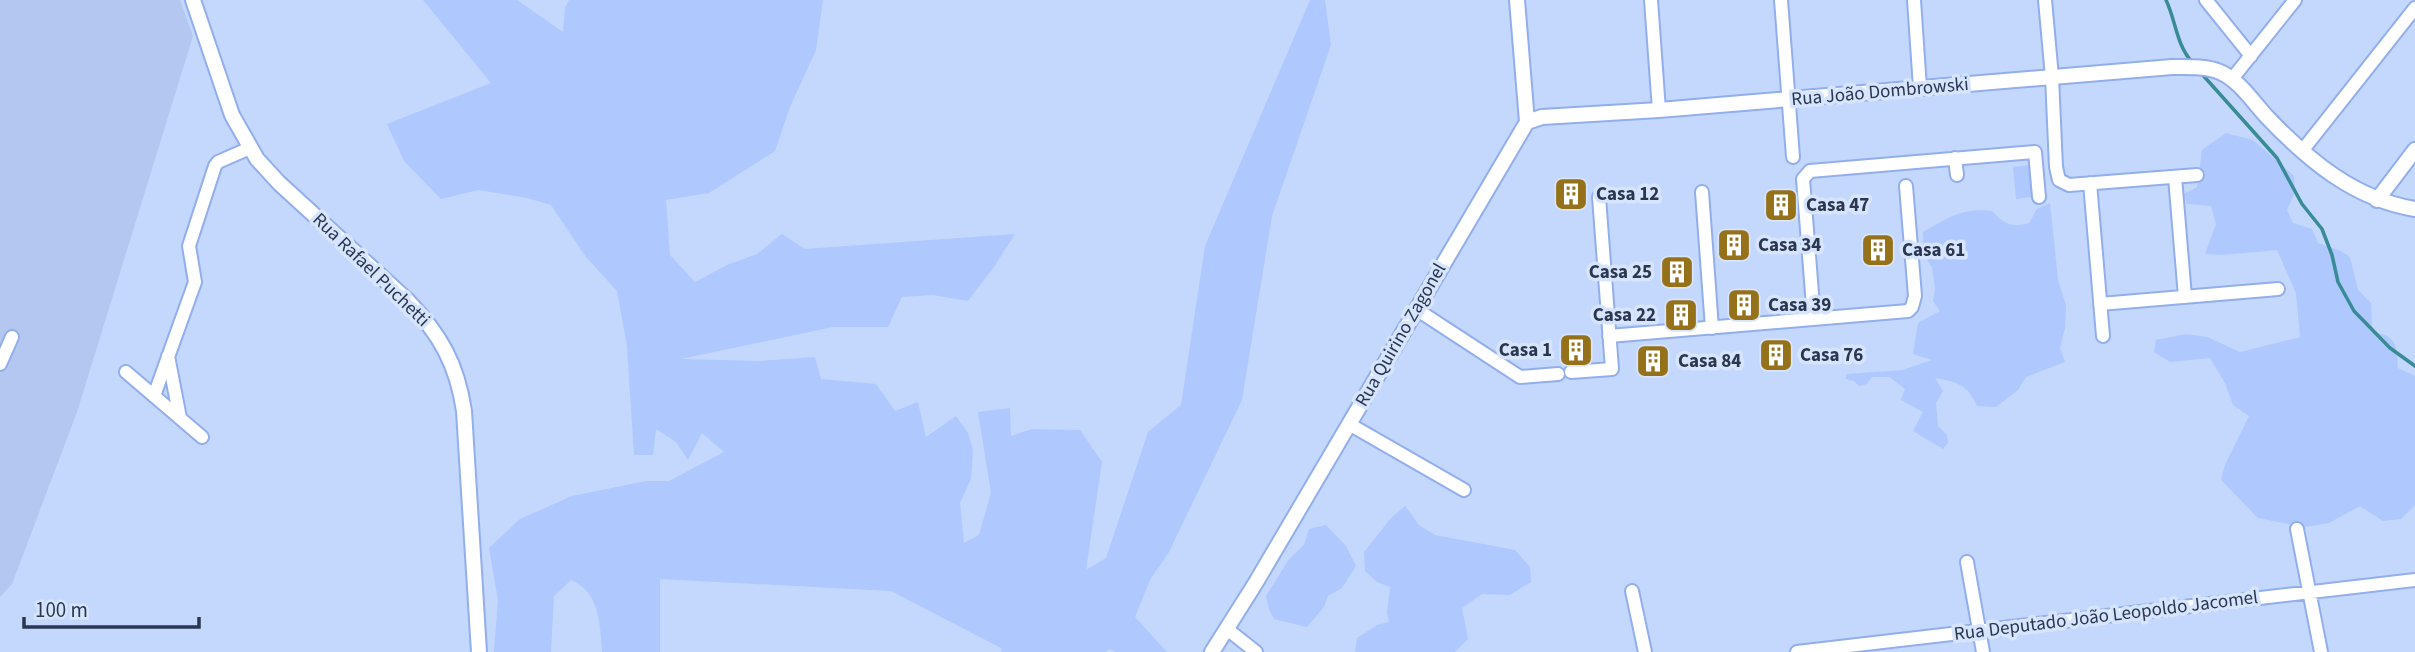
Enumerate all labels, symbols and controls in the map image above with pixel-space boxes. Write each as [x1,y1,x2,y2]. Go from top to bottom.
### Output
street label: Rua João Dombrowski [1790,71,1970,113]
building icon: Casa 12 [1552,175,1590,213]
place label: Casa 12 [1596,181,1659,208]
building icon: Casa 47 [1762,186,1800,224]
place label: Casa 47 [1806,192,1869,219]
street label: Rua Rafael Puchetti [306,207,436,333]
building icon: Casa 34 [1715,226,1753,264]
building icon: Casa 61 [1859,231,1897,269]
place label: Casa 34 [1758,232,1821,259]
place label: Casa 61 [1902,237,1965,264]
building icon: Casa 25 [1658,253,1696,291]
street label: Rua Quirino Zagonel [1349,258,1453,412]
place label: Casa 25 [1589,259,1652,286]
building icon: Casa 39 [1725,286,1763,324]
place label: Casa 39 [1768,292,1831,319]
building icon: Casa 22 [1662,296,1700,334]
place label: Casa 22 [1593,302,1656,329]
building icon: Casa 1 [1557,331,1595,369]
building icon: Casa 76 [1757,336,1795,374]
place label: Casa 1 [1499,337,1552,364]
building icon: Casa 84 [1634,342,1672,380]
place label: Casa 76 [1800,342,1863,369]
place label: Casa 84 [1678,348,1741,375]
street label: Rua Deputado João Leopoldo Jacomel [1953,584,2260,648]
scale bar [24,586,200,630]
text: 100 m [35,595,88,625]

